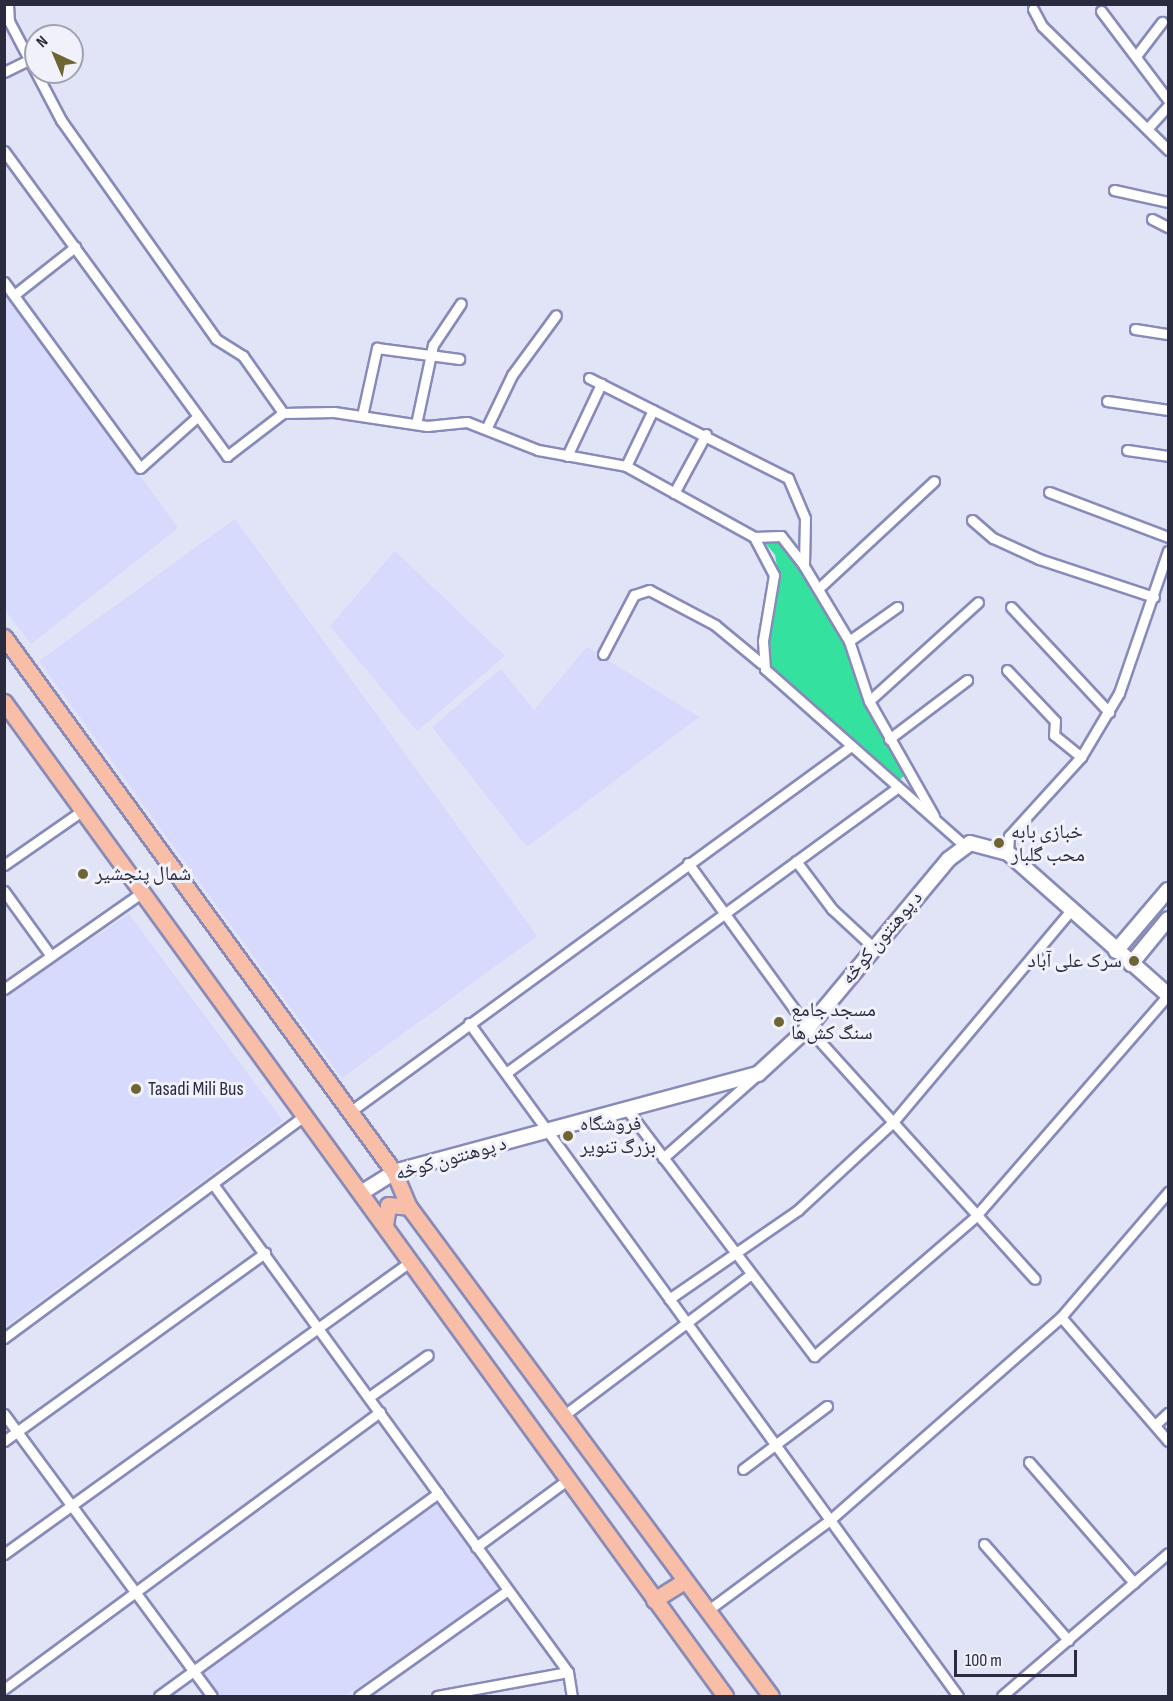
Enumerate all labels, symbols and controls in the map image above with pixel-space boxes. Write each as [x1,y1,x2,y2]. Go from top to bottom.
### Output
north arrow [24,24,84,84]
text: N [33,32,52,52]
place label: خبازی بابه محب گلبار [1011,820,1085,867]
marker: خبازی بابه محب گلبار [992,836,1006,850]
place label: شمال پنجشیر [95,862,191,886]
marker: شمال پنجشیر [76,867,90,881]
street label: د پوهنتون کوڅه [836,886,928,990]
place label: سرک علی آباد [1028,949,1122,973]
marker: سرک علی آباد [1127,954,1141,968]
place label: مسجد جامع سنگ کش‌ها [791,999,876,1046]
marker: مسجد جامع سنگ کش‌ها [772,1015,786,1029]
place label: Tasadi Mili Bus [148,1077,244,1101]
marker: Tasadi Mili Bus [129,1082,143,1096]
place label: فروشگاه بزرگ تنویر [580,1112,656,1159]
marker: فروشگاه بزرگ تنویر [561,1129,575,1143]
street label: د پوهنتون کوڅه [393,1132,509,1186]
scale bar [957,1638,1080,1676]
text: 100 m [965,1650,1002,1671]

